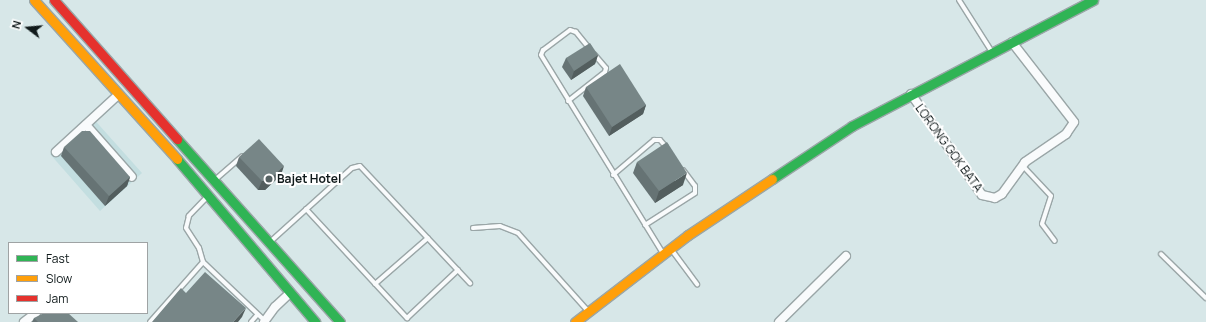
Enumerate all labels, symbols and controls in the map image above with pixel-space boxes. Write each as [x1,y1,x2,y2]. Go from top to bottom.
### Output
north arrow [8,8,48,48]
text: N [8,19,24,30]
street label: LORONG GOK BATA [912,101,986,195]
place label: Bajet Hotel [277,172,341,186]
marker: Bajet Hotel [264,174,274,184]
legend [8,242,148,314]
text: Fast [46,250,70,267]
text: Slow [46,270,72,287]
text: Jam [46,290,68,307]

